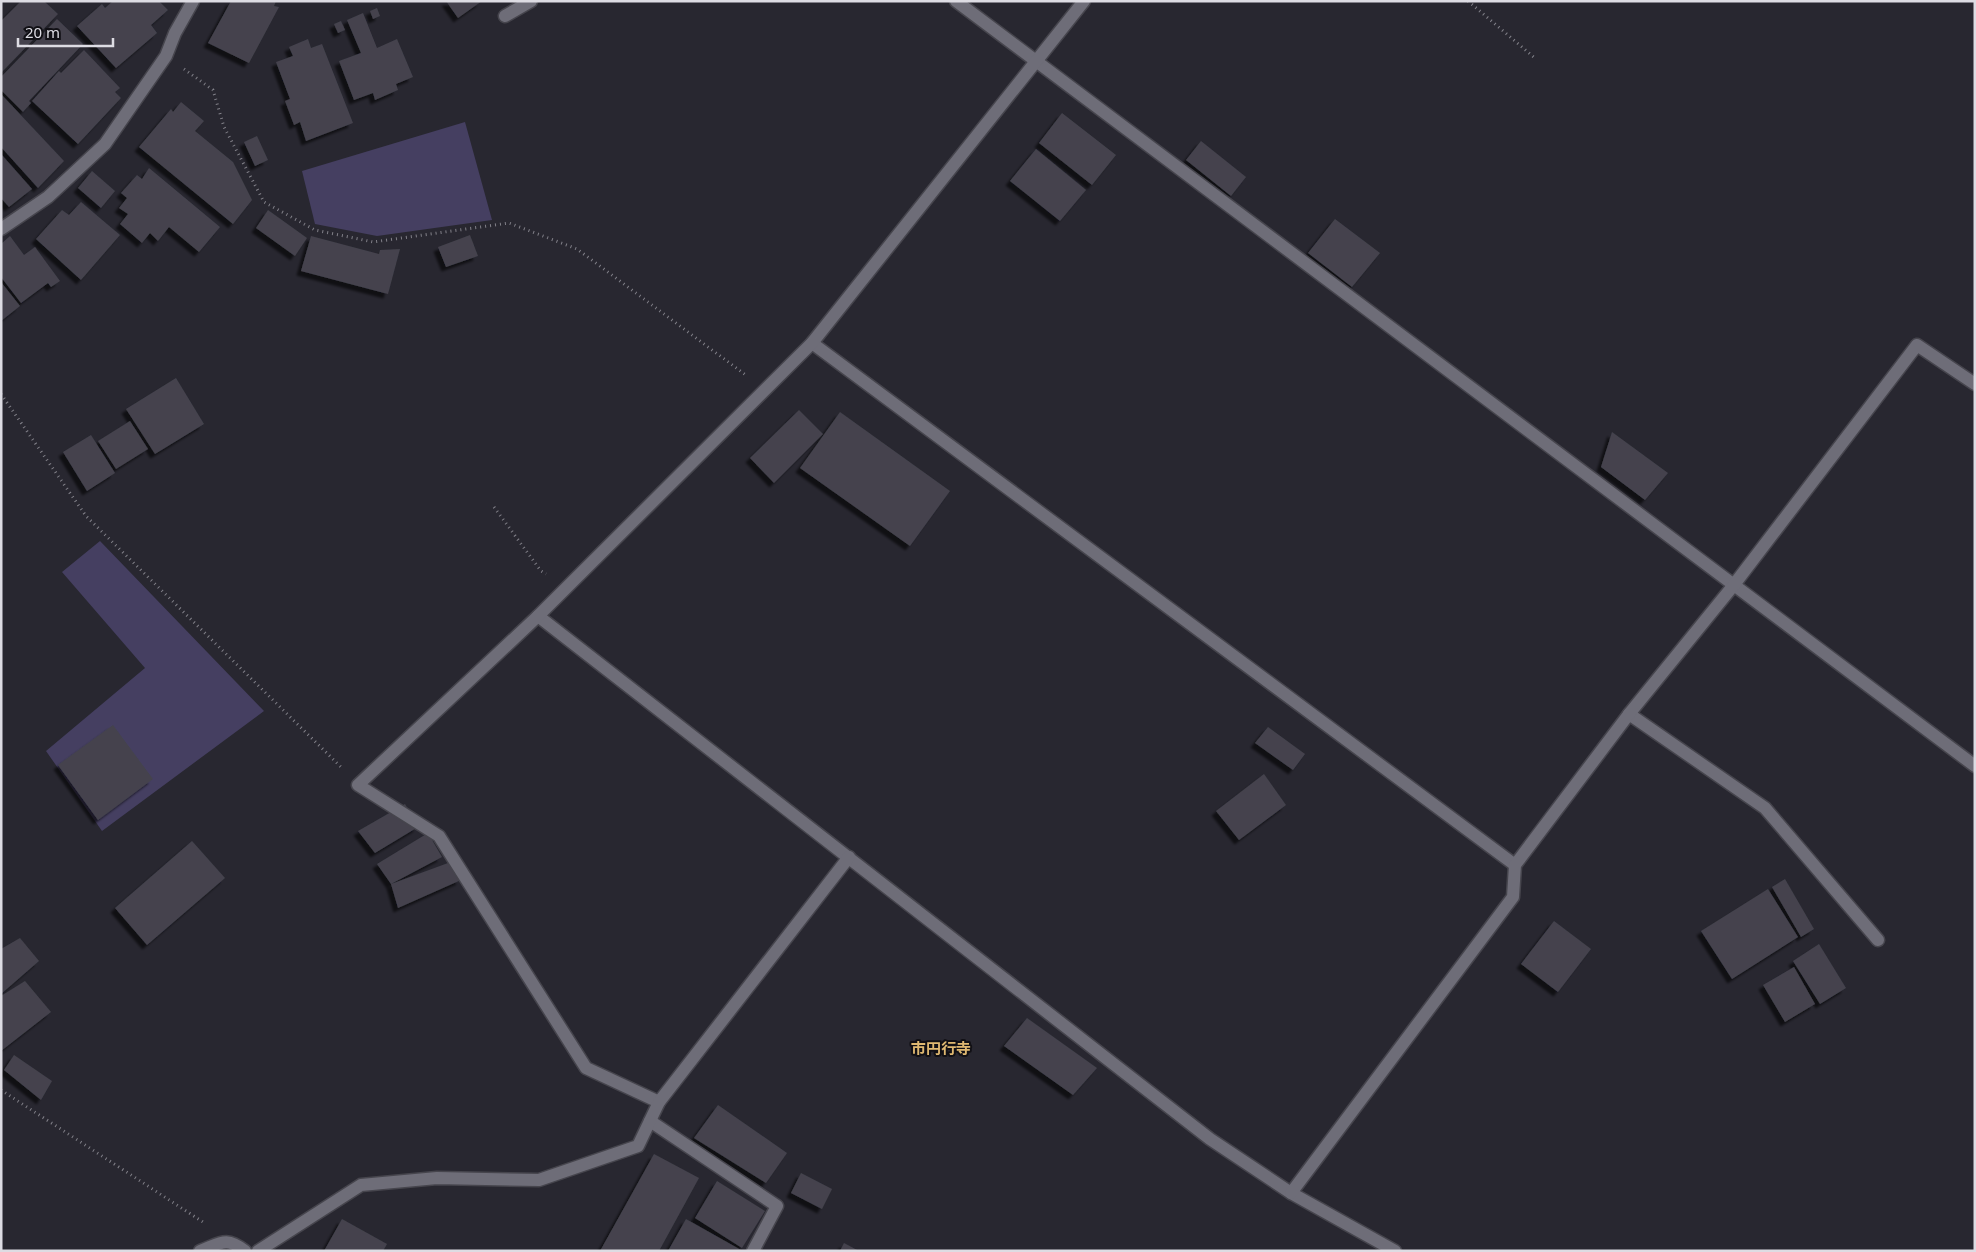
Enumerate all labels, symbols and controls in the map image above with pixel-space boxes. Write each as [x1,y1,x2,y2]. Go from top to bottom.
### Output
scale bar [18,15,112,47]
text: 20 m [25,22,60,42]
district label: 市円行寺 [911,1038,971,1058]

